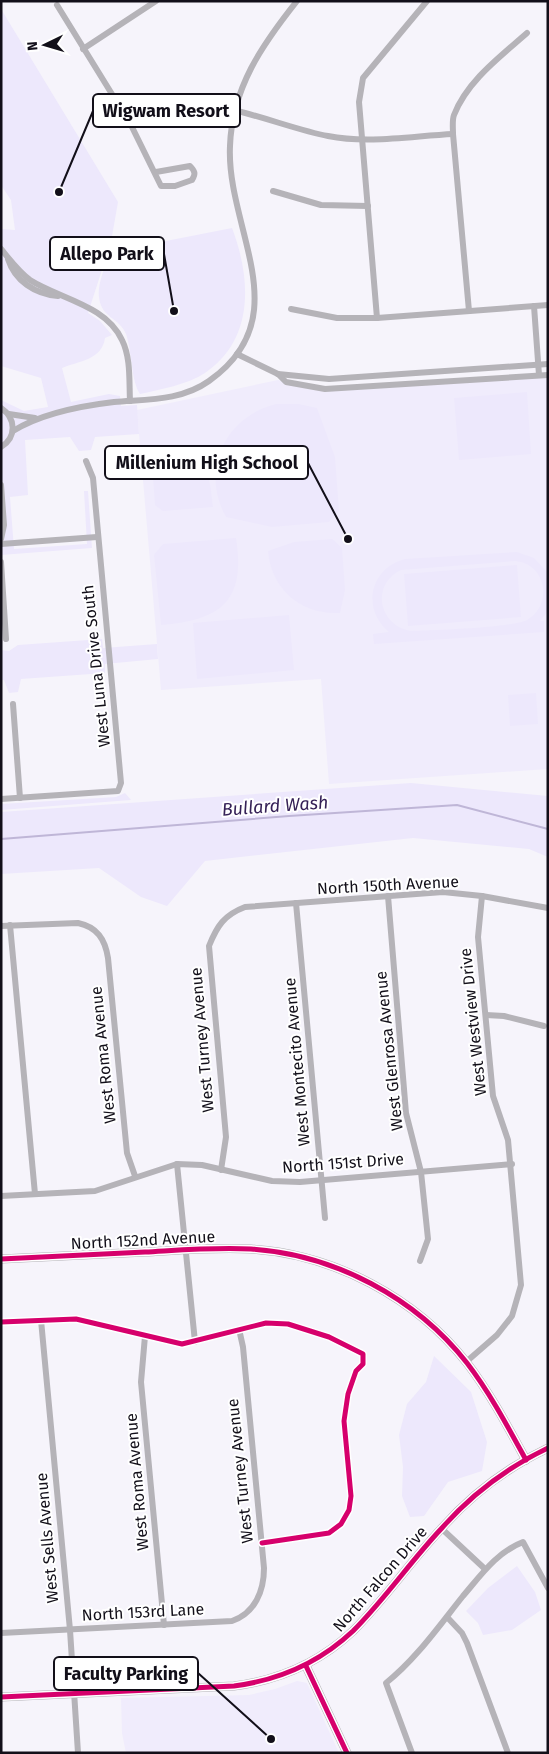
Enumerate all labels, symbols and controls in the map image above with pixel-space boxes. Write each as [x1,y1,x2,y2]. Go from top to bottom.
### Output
north arrow [20,20,70,70]
text: N [24,41,41,51]
callout: Wigwam Resort [93,94,240,127]
text: Wigwam Resort [103,100,231,122]
callout: Allepo Park [50,237,164,270]
text: Allepo Park [59,243,155,265]
callout: Millenium High School [105,446,308,479]
text: Millenium High School [116,452,299,474]
street label: West Luna Drive South [78,584,114,748]
water label: Bullard Wash [221,791,329,821]
street label: North 150th Avenue [316,872,460,898]
street label: West Westview Drive [456,947,490,1097]
street label: West Turney Avenue [186,967,218,1113]
street label: West Glenrosa Avenue [371,970,407,1132]
street label: West Montecito Avenue [280,977,314,1147]
street label: West Roma Avenue [86,985,120,1125]
street label: North 151st Drive [282,1149,404,1177]
street label: North 152nd Avenue [70,1227,216,1253]
street label: West Turney Avenue [223,1398,257,1544]
street label: West Roma Avenue [122,1413,152,1551]
street label: West Sells Avenue [32,1472,62,1604]
street label: North Falcon Drive [329,1522,431,1636]
street label: North 153rd Lane [81,1599,205,1625]
callout: Faculty Parking [54,1657,198,1690]
text: Faculty Parking [64,1663,188,1685]

